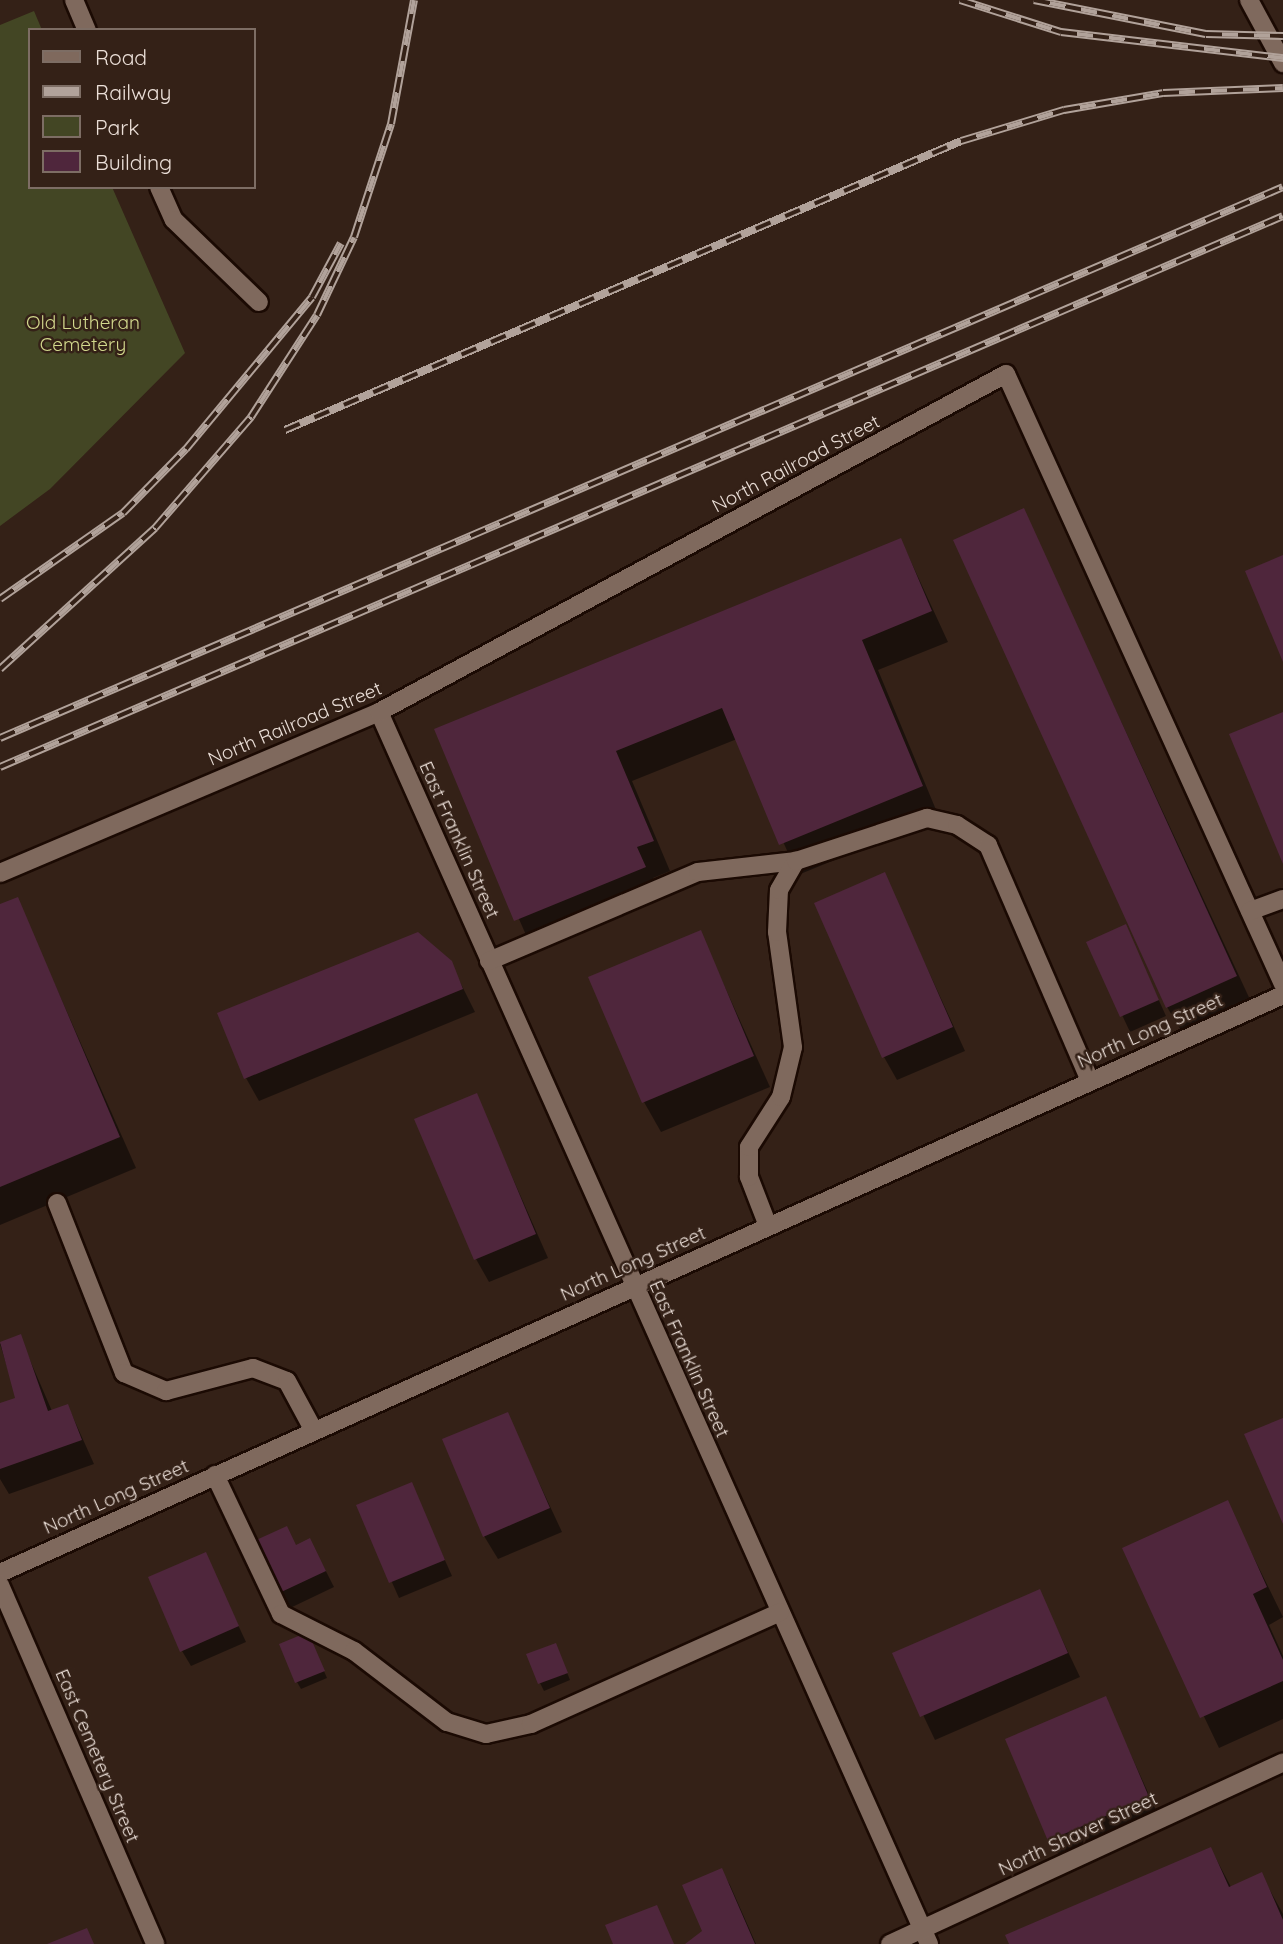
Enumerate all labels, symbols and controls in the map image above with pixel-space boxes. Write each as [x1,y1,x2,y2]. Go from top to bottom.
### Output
legend [28,28,256,189]
text: Road [95,44,147,70]
text: Railway [95,79,171,105]
text: Park [95,114,139,140]
text: Building [95,149,172,175]
park label: Old Lutheran Cemetery [26,312,140,356]
street label: North Railroad Street [708,410,884,518]
street label: North Railroad Street [205,677,385,771]
street label: East Franklin Street [414,758,504,922]
street label: North Long Street [1074,989,1226,1073]
street label: North Long Street [557,1222,709,1306]
street label: East Franklin Street [644,1277,734,1441]
street label: North Long Street [40,1455,192,1539]
street label: East Cemetery Street [50,1666,144,1846]
street label: North Shaver Street [995,1787,1161,1881]

